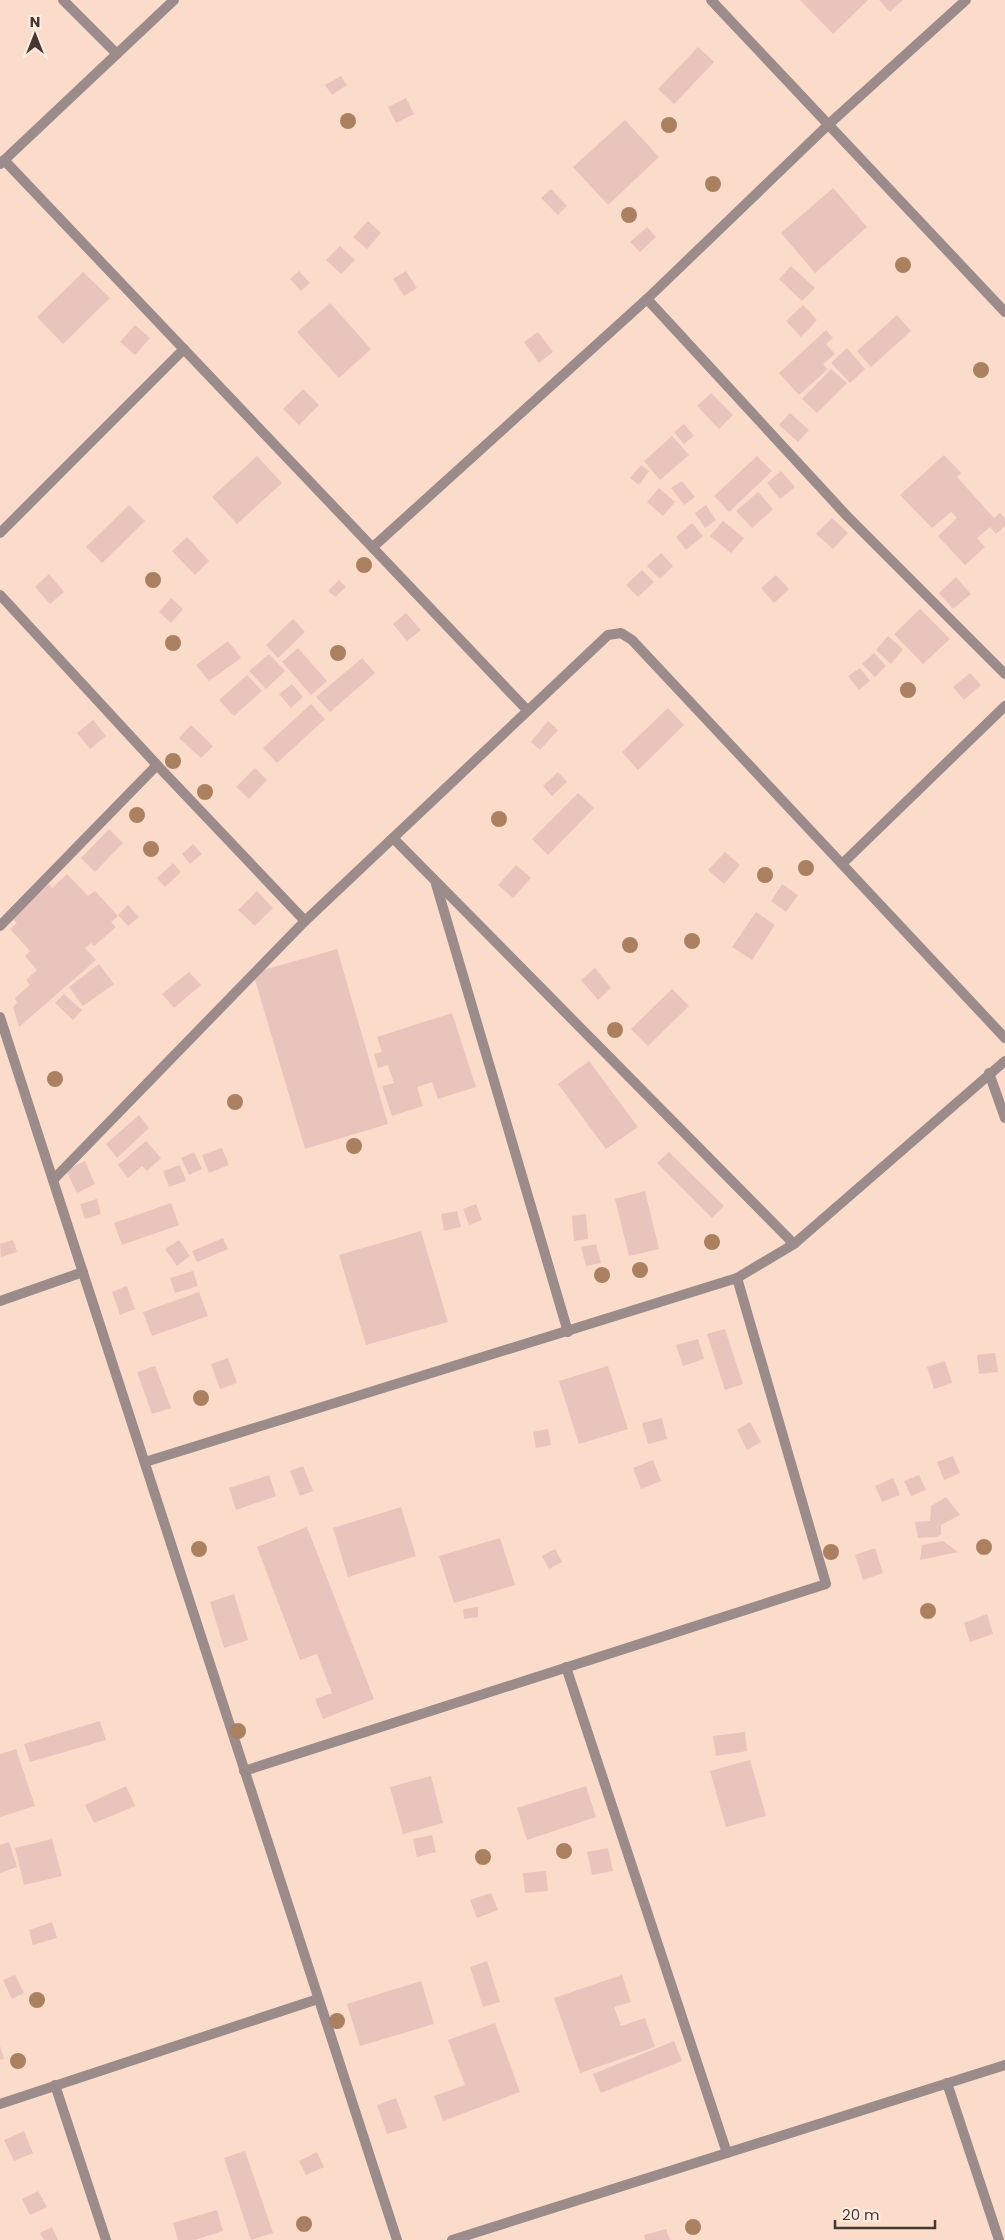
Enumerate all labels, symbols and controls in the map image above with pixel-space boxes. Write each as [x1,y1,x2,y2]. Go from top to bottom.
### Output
north arrow [10,10,60,60]
text: N [30,12,40,32]
scale bar [835,2198,935,2230]
text: 20 m [842,2204,880,2225]

